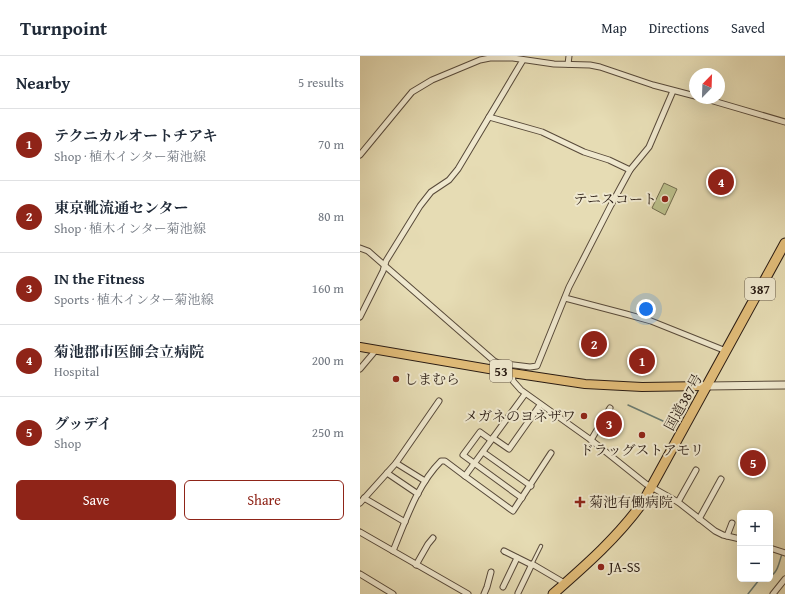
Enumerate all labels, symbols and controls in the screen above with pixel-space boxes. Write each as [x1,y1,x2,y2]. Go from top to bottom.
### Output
text: Turnpoint [20,14,107,42]
text: Map [601,18,627,38]
text: Directions [649,18,709,38]
text: Saved [731,18,765,38]
north arrow [689,68,725,104]
text: Nearby [16,70,70,95]
text: 5 results [298,73,344,92]
text: テクニカルオートチアキ [54,125,218,146]
text: 1 [26,135,32,154]
text: 70 m [318,135,344,154]
text: Shop · 植木インター菊池線 [54,147,206,166]
pin: 4 [708,167,734,197]
place label: テニスコート [574,189,657,209]
marker: テニスコート [660,194,670,204]
text: 東京靴流通センター [54,197,188,218]
text: 2 [26,207,32,226]
text: 80 m [318,207,344,226]
text: Shop · 植木インター菊池線 [54,219,206,238]
text: IN the Fitness [54,268,145,289]
road number: 387 [745,278,775,300]
text: 3 [26,279,32,298]
text: 160 m [312,279,344,298]
text: Sports · 植木インター菊池線 [54,290,213,309]
your location [636,299,656,319]
pin: 2 [581,329,607,359]
text: 菊池郡市医師会立病院 [54,341,204,362]
pin: 1 [629,346,655,376]
text: 4 [26,351,32,370]
text: 200 m [312,351,344,370]
road number: 53 [490,360,512,382]
text: Hospital [54,362,99,381]
place label: しまむら [404,369,460,389]
street label: 国道387号 [659,370,707,434]
marker: しまむら [391,374,401,384]
place label: メガネのヨネザワ [464,406,576,426]
pin: 3 [596,409,622,439]
marker: メガネのヨネザワ [579,411,589,421]
text: グッデイ [54,413,112,434]
text: 5 [26,423,32,442]
text: 250 m [312,423,344,442]
marker: ドラッグストアモリ [637,430,647,440]
text: Shop [54,434,81,453]
place label: ドラッグストアモリ [580,440,704,460]
pin: 5 [740,448,766,478]
button: Save [16,480,176,520]
button: Share [184,480,344,520]
place label: 菊池有働病院 [589,492,673,512]
marker: 菊池有働病院 [574,496,586,508]
map controls [737,510,773,582]
button: + [737,510,773,546]
button: − [737,546,773,582]
place label: JA-SS [607,557,641,577]
marker: JA-SS [596,562,606,572]

